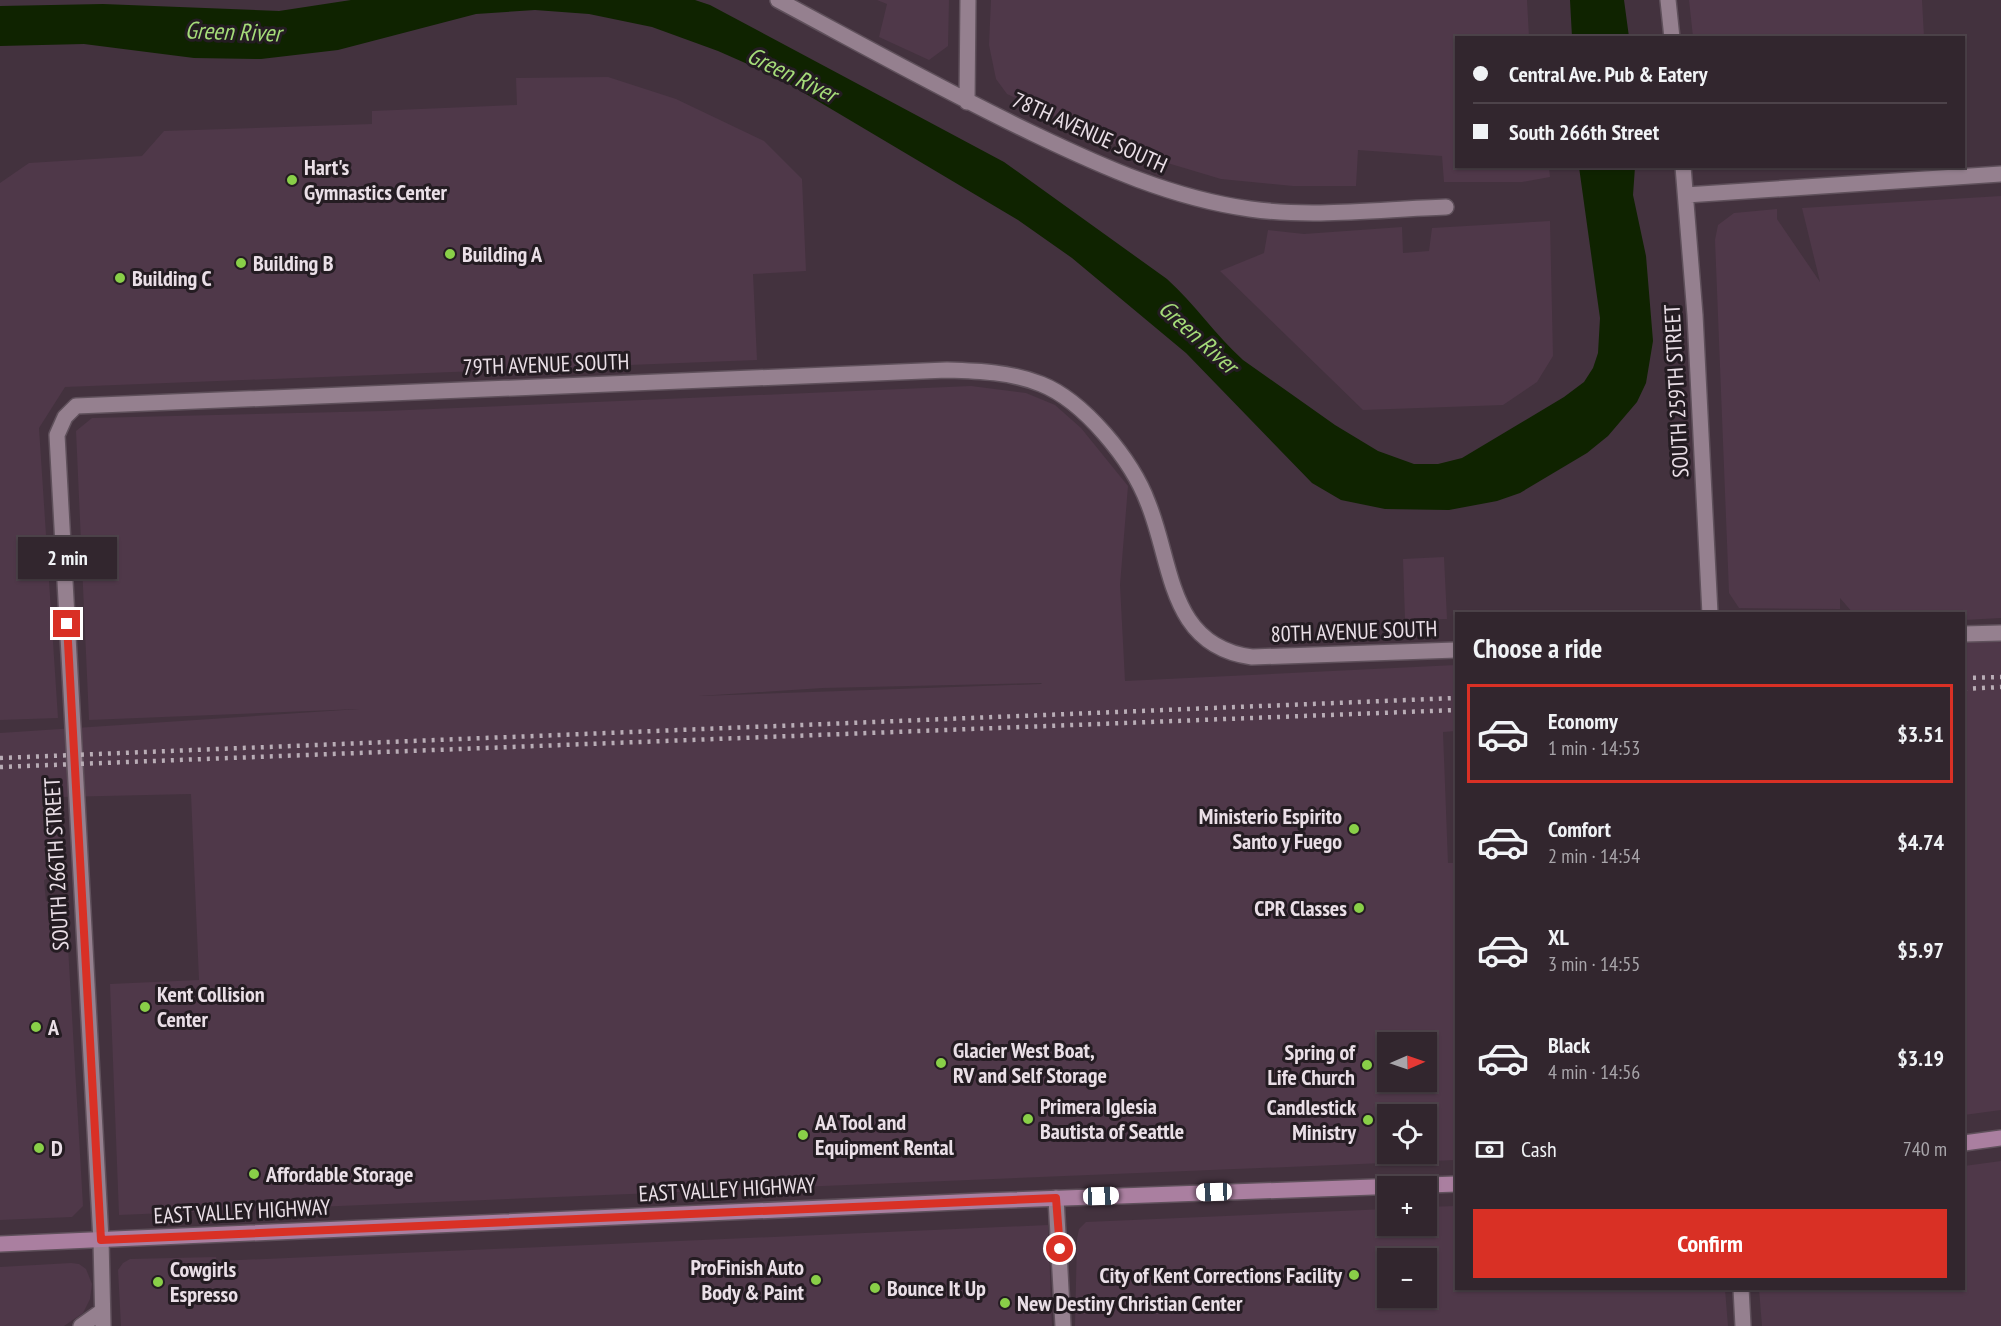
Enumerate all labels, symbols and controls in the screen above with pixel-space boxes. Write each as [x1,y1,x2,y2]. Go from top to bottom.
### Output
water label: Green River [184,14,285,49]
water label: Green River [742,40,845,111]
text: Central Ave. Pub & Eatery [1509,60,1708,88]
street label: 78TH AVENUE SOUTH [1008,85,1172,179]
text: South 266th Street [1509,118,1659,146]
place label: Hart's Gymnastics Center [304,153,448,206]
marker: Hart's Gymnastics Center [285,173,299,187]
place label: Building A [462,240,543,268]
marker: Building A [443,247,457,261]
place label: Building B [253,249,334,277]
marker: Building B [234,256,248,270]
place label: Building C [132,264,212,292]
marker: Building C [113,271,127,285]
water label: Green River [1152,293,1247,383]
street label: SOUTH 259TH STREET [1657,303,1695,478]
street label: 79TH AVENUE SOUTH [462,347,630,381]
callout: 2 min [17,537,116,579]
text: 2 min [47,545,88,571]
route end [53,610,80,637]
street label: 80TH AVENUE SOUTH [1270,614,1438,648]
text: Choose a ride [1473,631,1602,665]
icon: car [1476,707,1530,761]
text: Economy [1548,707,1618,735]
text: $3.51 [1897,720,1944,748]
text: 1 min · 14:53 [1548,735,1640,761]
street label: SOUTH 266TH STREET [37,776,75,951]
place label: Ministerio Espirito Santo y Fuego [1199,802,1342,855]
icon: car [1476,815,1530,869]
text: Comfort [1548,815,1611,843]
marker: Ministerio Espirito Santo y Fuego [1347,822,1361,836]
text: $4.74 [1897,828,1944,856]
text: 2 min · 14:54 [1548,843,1640,869]
place label: CPR Classes [1254,894,1347,922]
marker: CPR Classes [1352,901,1366,915]
icon: car [1476,923,1530,977]
text: XL [1548,923,1569,951]
text: $5.97 [1897,936,1944,964]
text: 3 min · 14:55 [1548,951,1640,977]
place label: Kent Collision Center [157,980,265,1033]
marker: Kent Collision Center [138,1000,152,1014]
place label: A [47,1013,60,1041]
marker: A [29,1020,43,1034]
icon: car [1476,1031,1530,1085]
text: Black [1548,1031,1590,1059]
north arrow [1377,1032,1437,1092]
map controls [1377,1032,1437,1308]
place label: Glacier West Boat, RV and Self Storage [953,1036,1107,1089]
place label: Spring of Life Church [1267,1038,1356,1091]
text: $3.19 [1897,1044,1944,1072]
marker: Glacier West Boat, RV and Self Storage [934,1056,948,1070]
marker: Spring of Life Church [1360,1058,1374,1072]
text: 4 min · 14:56 [1548,1059,1640,1085]
place label: Primera Iglesia Bautista of Seattle [1040,1092,1184,1145]
place label: Candlestick Ministry [1267,1093,1357,1146]
button: locate [1377,1104,1437,1164]
place label: AA Tool and Equipment Rental [814,1108,955,1161]
marker: Primera Iglesia Bautista of Seattle [1021,1112,1035,1126]
marker: Candlestick Ministry [1361,1113,1375,1127]
marker: AA Tool and Equipment Rental [796,1128,810,1142]
icon: cash [1473,1133,1506,1166]
place label: D [51,1134,63,1162]
text: Cash [1521,1135,1557,1163]
text: 740 m [1903,1136,1947,1162]
marker: D [32,1141,46,1155]
place label: Affordable Storage [265,1160,413,1188]
marker: Affordable Storage [247,1167,261,1181]
street label: EAST VALLEY HIGHWAY [638,1170,816,1208]
button: + [1377,1176,1437,1236]
car [1196,1182,1232,1202]
car [1083,1186,1119,1206]
street label: EAST VALLEY HIGHWAY [153,1192,331,1230]
button: Confirm [1473,1209,1947,1278]
route start [1046,1235,1073,1262]
button: − [1377,1248,1437,1308]
place label: ProFinish Auto Body & Paint [690,1253,805,1306]
place label: Cowgirls Espresso [170,1255,238,1308]
place label: City of Kent Corrections Facility [1100,1261,1343,1289]
marker: City of Kent Corrections Facility [1347,1268,1361,1282]
marker: ProFinish Auto Body & Paint [809,1273,823,1287]
place label: Bounce It Up [887,1274,986,1302]
marker: Cowgirls Espresso [151,1275,165,1289]
marker: Bounce It Up [868,1281,882,1295]
place label: New Destiny Christian Center [1017,1289,1243,1317]
marker: New Destiny Christian Center [998,1296,1012,1310]

